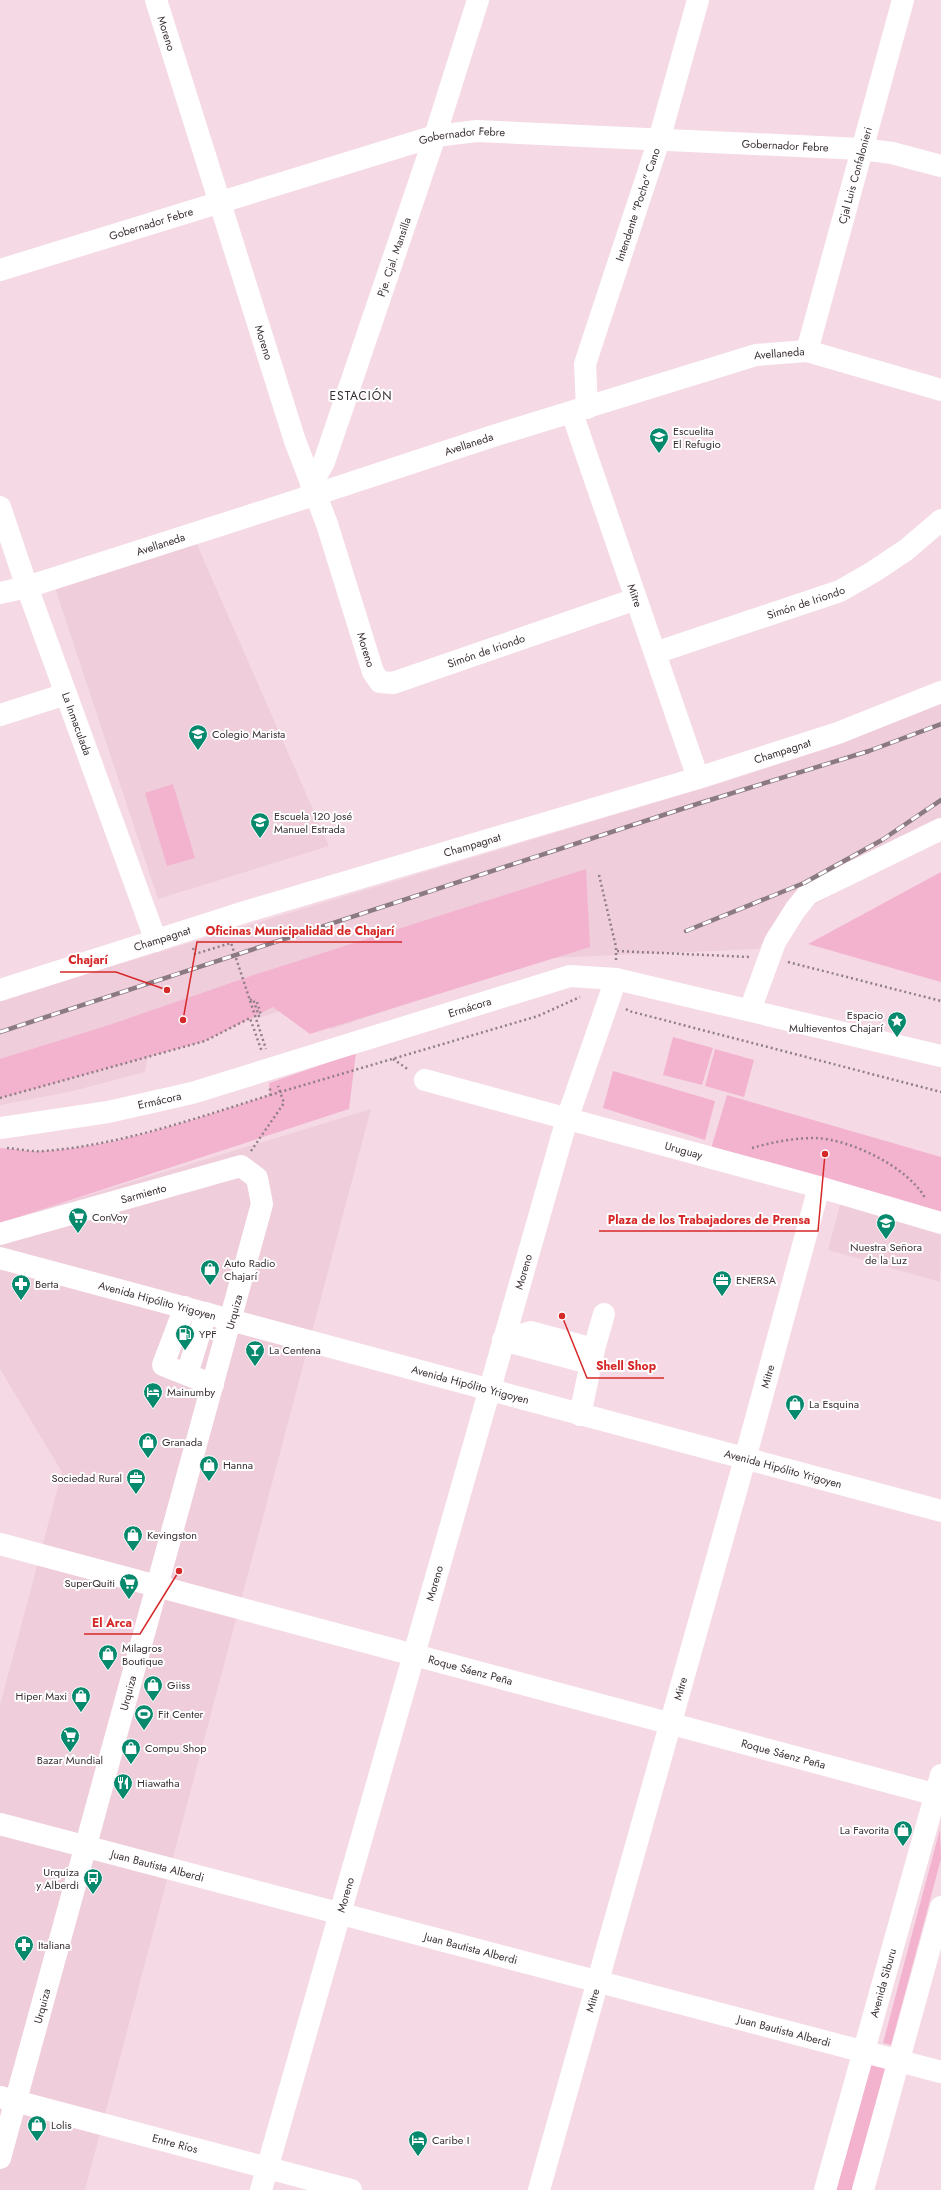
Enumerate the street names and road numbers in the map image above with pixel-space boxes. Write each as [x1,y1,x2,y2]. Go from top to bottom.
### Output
street label: Moreno [153,14,180,53]
street label: Gobernador Febre [417,123,506,149]
street label: Cjal Luis Confalonieri [834,125,876,226]
street label: Gobernador Febre [741,135,829,155]
street label: Intendente "Pocho" Cano [611,146,664,263]
street label: Gobernador Febre [107,203,195,244]
street label: Pje. Cjal. Mansilla [373,215,415,299]
street label: Moreno [251,323,277,362]
street label: Avellaneda [753,343,805,363]
street label: Avellaneda [442,428,495,459]
street label: Avellaneda [134,529,187,559]
street label: Mitre [624,582,647,610]
street label: Simón de Iriondo [765,582,848,623]
street label: Moreno [353,630,379,669]
street label: Simón de Iriondo [445,630,527,672]
street label: La Inmaculada [58,690,96,758]
street label: Champagnat [752,734,813,768]
street label: Champagnat [442,829,503,861]
street label: Champagnat [132,922,193,955]
street label: Ermácora [446,993,493,1021]
street label: Ermácora [136,1088,183,1113]
street label: Uruguay [663,1137,705,1163]
street label: Sarmiento [119,1179,168,1208]
street label: Moreno [511,1252,536,1291]
street label: Avenida Hipólito Yrigoyen [97,1277,218,1324]
street label: Urquiza [222,1293,246,1331]
street label: Avenida Hipólito Yrigoyen [410,1361,531,1408]
street label: Mitre [757,1363,778,1390]
street label: Avenida Hipólito Yrigoyen [723,1445,844,1492]
street label: Moreno [422,1564,447,1603]
street label: Roque Sáenz Peña [426,1651,514,1689]
street label: Urquiza [116,1674,140,1712]
street label: Mitre [669,1675,691,1702]
street label: Roque Sáenz Peña [739,1735,827,1773]
street label: Juan Bautista Alberdi [107,1845,206,1886]
street label: Moreno [333,1875,358,1914]
street label: Juan Bautista Alberdi [421,1928,519,1968]
street label: Avenida Siburu [866,1947,900,2019]
street label: Mitre [582,1986,603,2014]
street label: Urquiza [30,1987,54,2025]
street label: Juan Bautista Alberdi [734,2010,833,2051]
street label: Entre Ríos [150,2130,200,2157]

